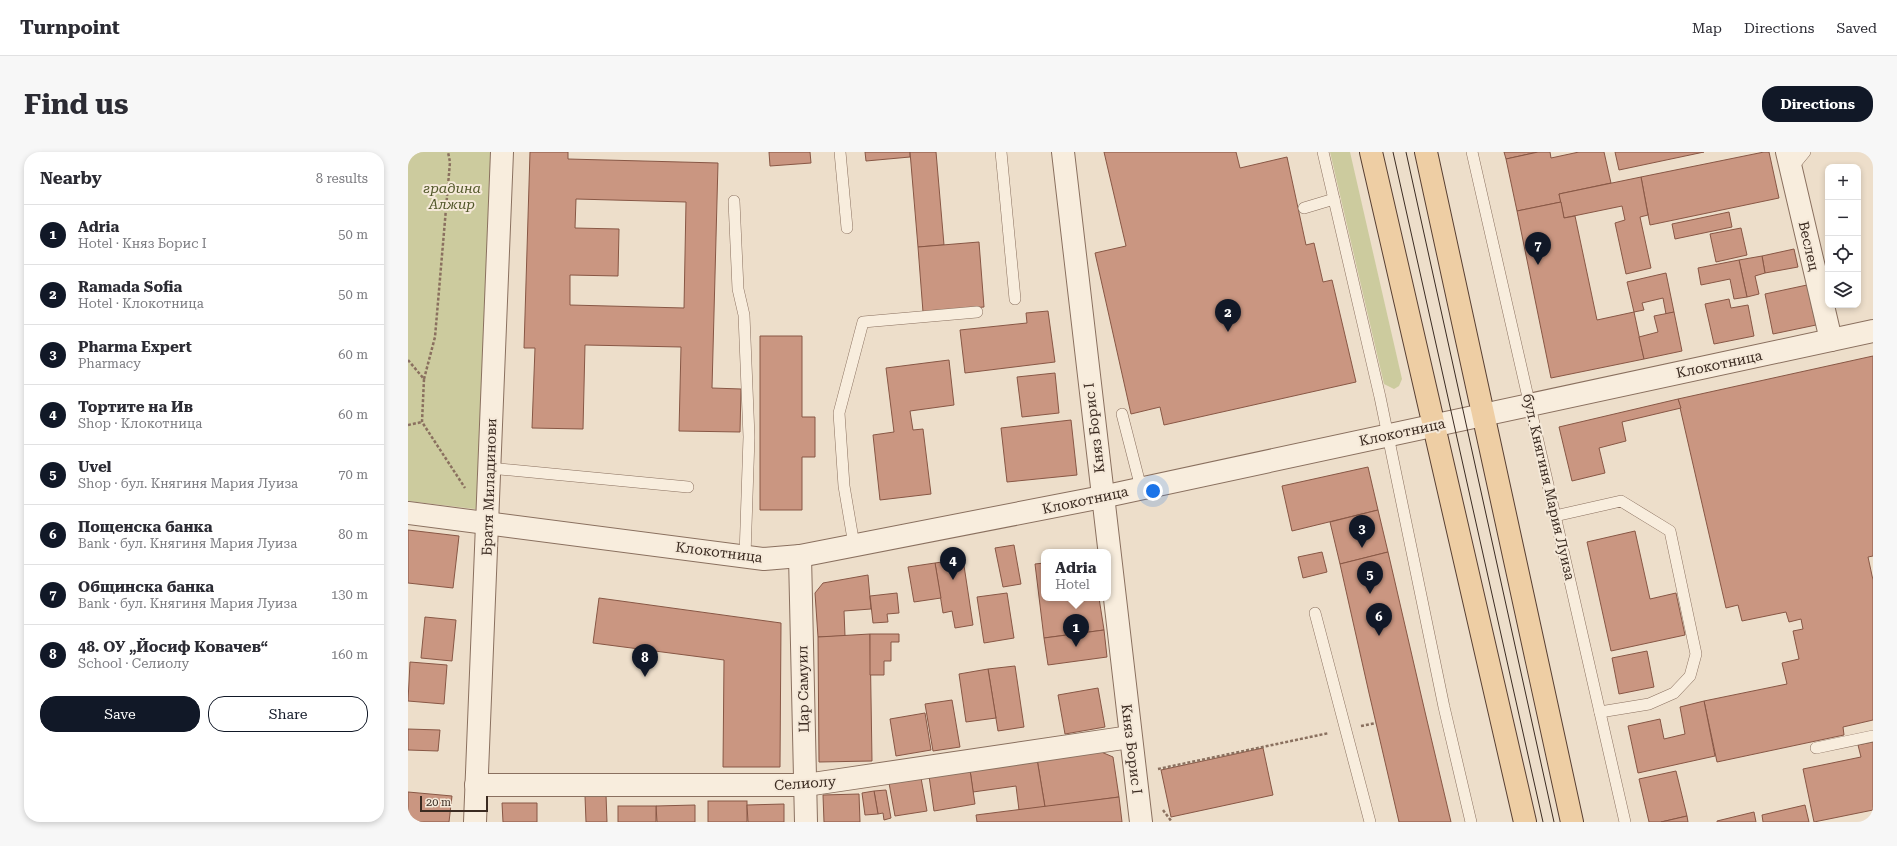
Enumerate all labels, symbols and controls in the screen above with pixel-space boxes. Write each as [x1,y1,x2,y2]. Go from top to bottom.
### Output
text: Turnpoint [20,16,120,39]
text: Map [1692,20,1722,36]
text: Directions [1744,20,1814,36]
text: Saved [1836,20,1877,36]
button: Directions [1762,86,1873,122]
text: Find us [24,88,128,121]
map controls [1825,164,1861,308]
button: + [1825,164,1861,200]
text: Nearby [40,168,102,188]
text: 8 results [316,171,368,186]
park label: градина Алжир [423,180,481,212]
button: − [1825,200,1861,236]
text: Adria [78,218,119,236]
street label: Веслец [1795,219,1823,273]
text: 1 [49,227,57,242]
text: 50 m [338,227,368,242]
pin: 7 [1525,232,1551,265]
text: Hotel · Княз Борис I [78,236,207,251]
button: locate [1825,236,1861,272]
button: layers [1825,272,1861,308]
text: Ramada Sofia [78,278,182,296]
text: 2 [49,287,57,302]
text: 50 m [338,287,368,302]
text: Hotel · Клокотница [78,296,204,311]
pin: 2 [1215,299,1241,332]
text: Pharma Expert [78,338,192,356]
text: 3 [49,347,57,362]
text: 60 m [338,347,368,362]
street label: Клокотница [1674,347,1764,381]
text: Pharmacy [78,356,141,371]
street label: Княз Борис I [1081,382,1107,474]
street label: бул. Княгиня Мария Луиза [1520,392,1578,582]
text: Тортите на Ив [78,398,193,416]
text: 4 [49,407,57,422]
text: 60 m [338,407,368,422]
street label: Клокотница [1357,415,1447,449]
text: Shop · Клокотница [78,416,202,431]
street label: Братя Миладинови [479,418,499,556]
text: Uvel [78,458,112,476]
text: 5 [49,467,57,482]
text: 70 m [338,467,368,482]
text: Shop · бул. Княгиня Мария Луиза [78,476,298,491]
your location [1143,481,1163,501]
street label: Клокотница [1040,483,1130,517]
pin: 3 [1349,515,1375,548]
text: Пощенска банка [78,518,212,536]
text: 6 [49,527,57,542]
text: 80 m [338,527,368,542]
text: Bank · бул. Княгиня Мария Луиза [78,536,297,551]
street label: Клокотница [675,539,764,565]
pin: 4 [940,547,966,580]
popup [1041,549,1111,601]
text: Adria [1055,559,1097,577]
pin: 5 [1357,561,1383,594]
text: Hotel [1055,577,1090,592]
text: Общинска банка [78,578,214,596]
text: 7 [49,587,57,602]
text: 130 m [331,587,368,602]
text: Bank · бул. Княгиня Мария Луиза [78,596,297,611]
pin: 6 [1366,603,1392,636]
pin: 1 [1063,614,1089,647]
text: 48. ОУ „Йосиф Ковачев“ [78,638,268,656]
pin: 8 [632,644,658,677]
street label: Цар Самуил [794,645,812,733]
text: 8 [49,647,57,662]
text: 160 m [331,647,368,662]
text: School · Селиолу [78,656,189,671]
button: Save [40,696,200,732]
button: Share [208,696,368,732]
street label: Княз Борис I [1119,703,1145,795]
street label: Селиолу [774,773,837,793]
scale bar [420,794,488,813]
text: 20 m [426,796,451,809]

